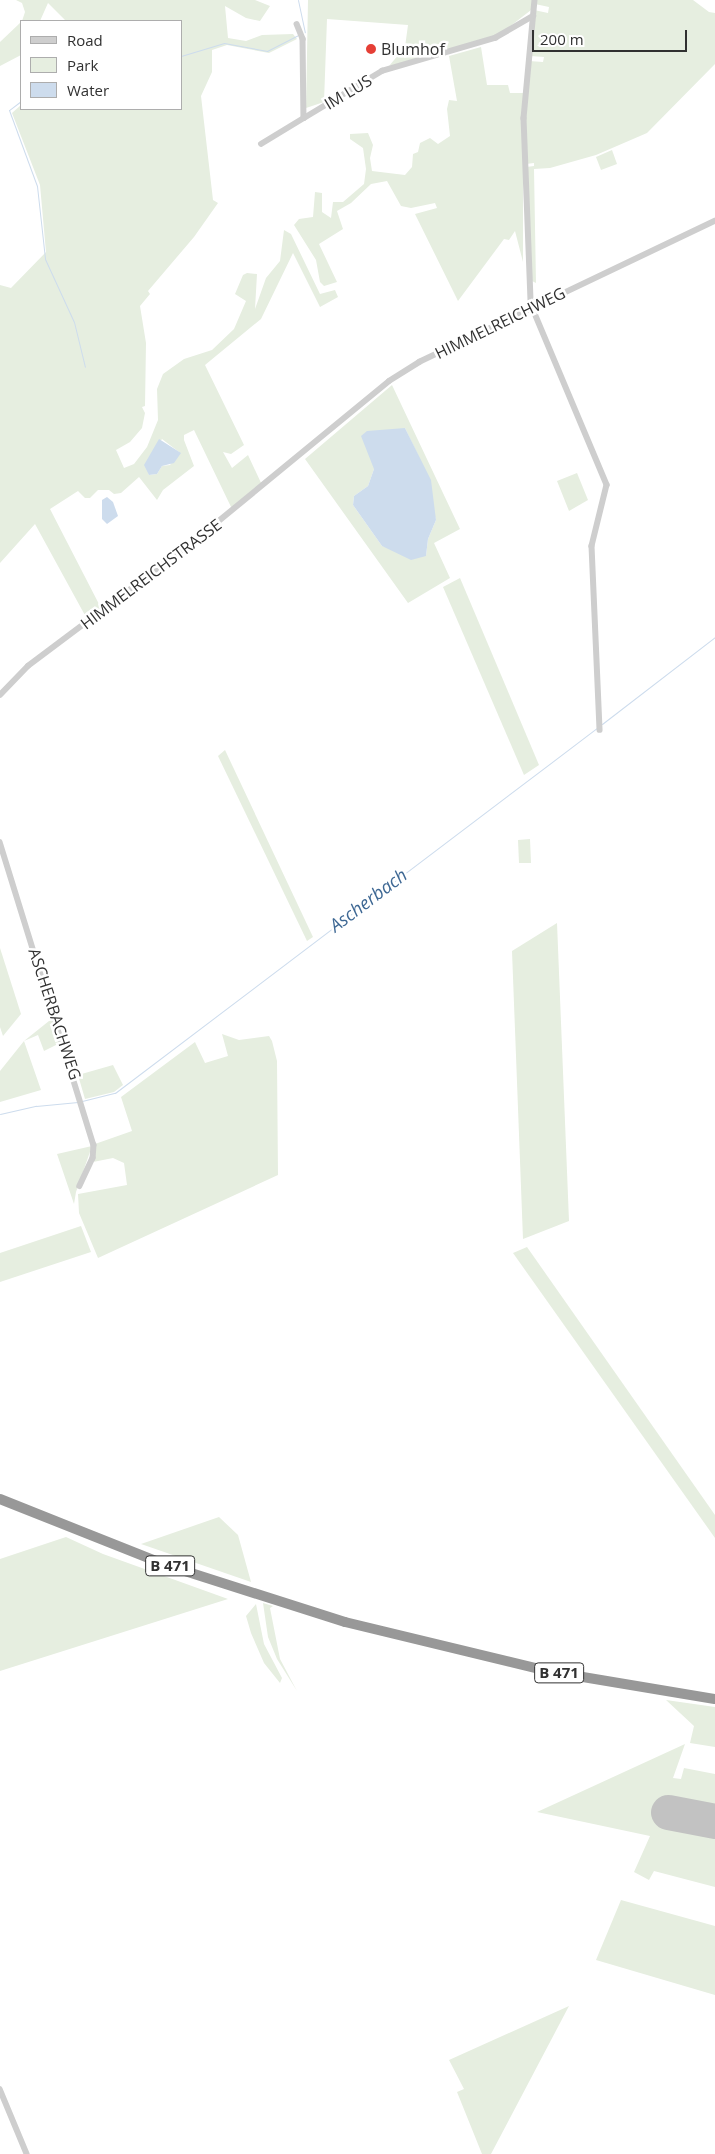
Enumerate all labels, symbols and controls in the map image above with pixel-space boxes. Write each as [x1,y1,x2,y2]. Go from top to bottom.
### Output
legend [20,20,182,110]
scale bar [535,20,690,52]
text: 200 m [540,29,584,49]
text: Road [67,30,103,50]
place label: Blumhof [381,39,445,59]
marker: Blumhof [365,43,377,55]
text: Park [67,55,98,75]
street label: IM LUS [321,70,375,114]
text: Water [67,80,109,100]
street label: HIMMELREICHWEG [432,283,568,363]
street label: HIMMELREICHSTRASSE [77,515,225,633]
water label: Ascherbach [325,864,411,936]
street label: ASCHERBACHWEG [25,946,85,1082]
road number: B 471 [145,1554,195,1578]
road number: B 471 [534,1660,584,1686]

